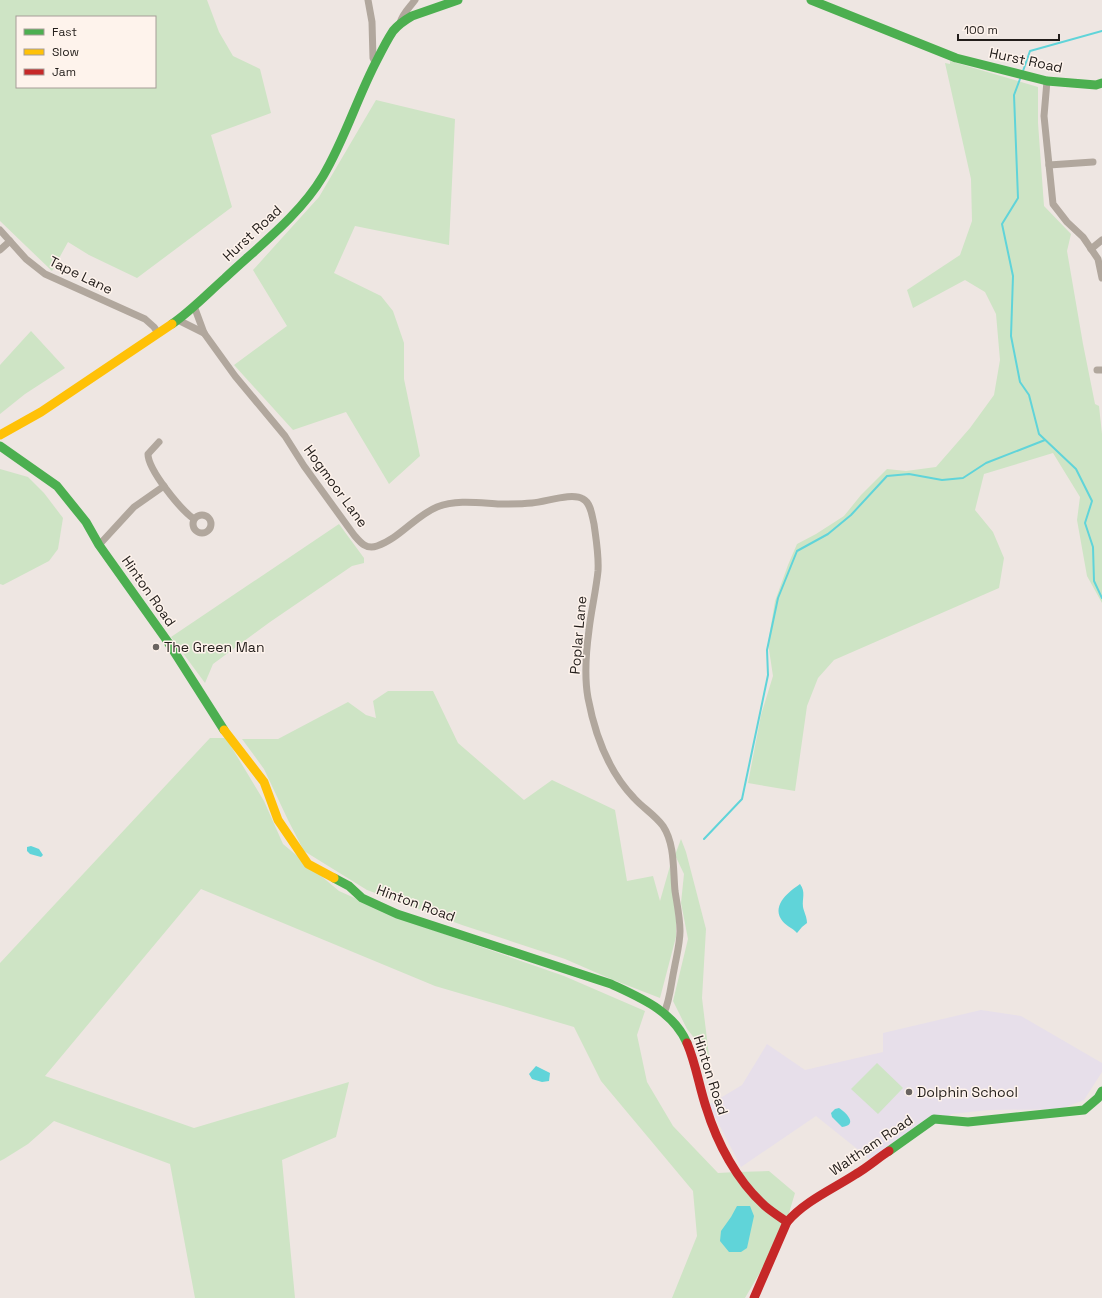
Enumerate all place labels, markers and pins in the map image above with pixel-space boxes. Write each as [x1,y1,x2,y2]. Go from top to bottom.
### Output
place label: The Green Man [164,638,264,656]
marker: The Green Man [151,642,161,652]
place label: Dolphin School [917,1083,1018,1101]
marker: Dolphin School [904,1087,914,1097]

